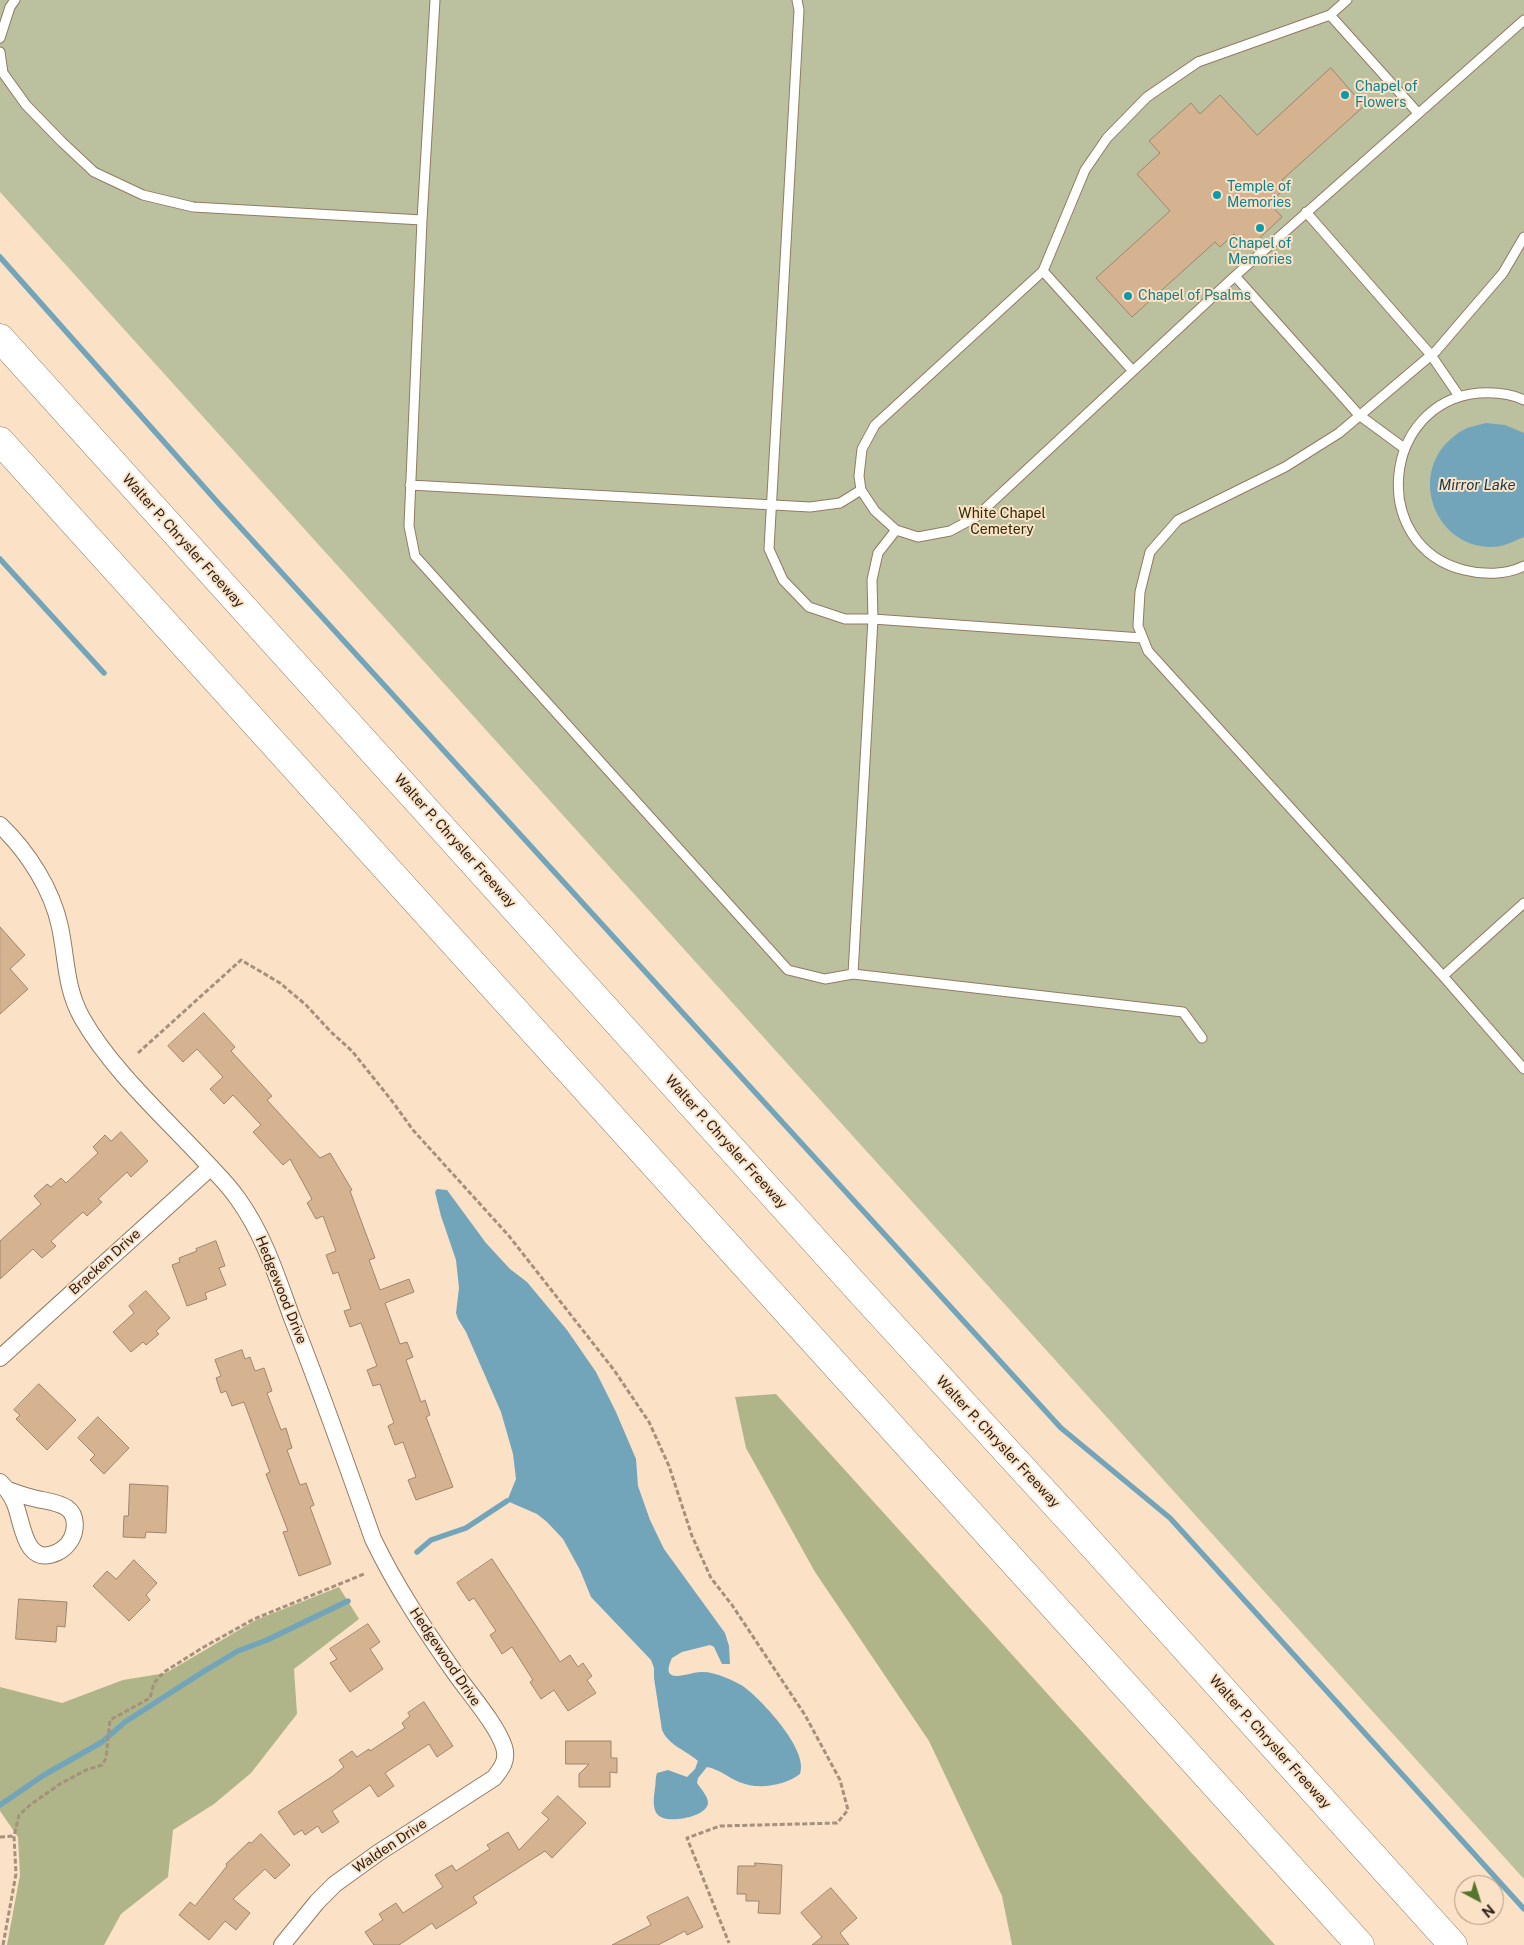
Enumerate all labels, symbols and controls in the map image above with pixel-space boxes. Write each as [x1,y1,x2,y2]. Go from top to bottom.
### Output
place label: Chapel of Flowers [1355,79,1418,111]
marker: Chapel of Flowers [1339,89,1351,101]
place label: Temple of Memories [1227,179,1291,212]
marker: Temple of Memories [1211,189,1223,201]
marker: Chapel of Memories [1254,222,1266,234]
place label: Chapel of Memories [1228,236,1292,268]
place label: Chapel of Psalms [1138,288,1251,304]
marker: Chapel of Psalms [1122,290,1134,302]
street label: Walter P. Chrysler Freeway [119,471,247,611]
water label: Mirror Lake [1438,476,1516,494]
park label: White Chapel Cemetery [958,506,1046,538]
street label: Walter P. Chrysler Freeway [391,771,519,911]
street label: Walter P. Chrysler Freeway [662,1072,790,1212]
street label: Bracken Drive [66,1226,144,1298]
street label: Hedgewood Drive [252,1234,310,1346]
street label: Walter P. Chrysler Freeway [933,1373,1063,1511]
street label: Hedgewood Drive [406,1605,484,1709]
street label: Walter P. Chrysler Freeway [1206,1672,1334,1812]
street label: Walden Drive [350,1815,430,1877]
north arrow [1454,1875,1504,1925]
text: N [1479,1901,1497,1920]

